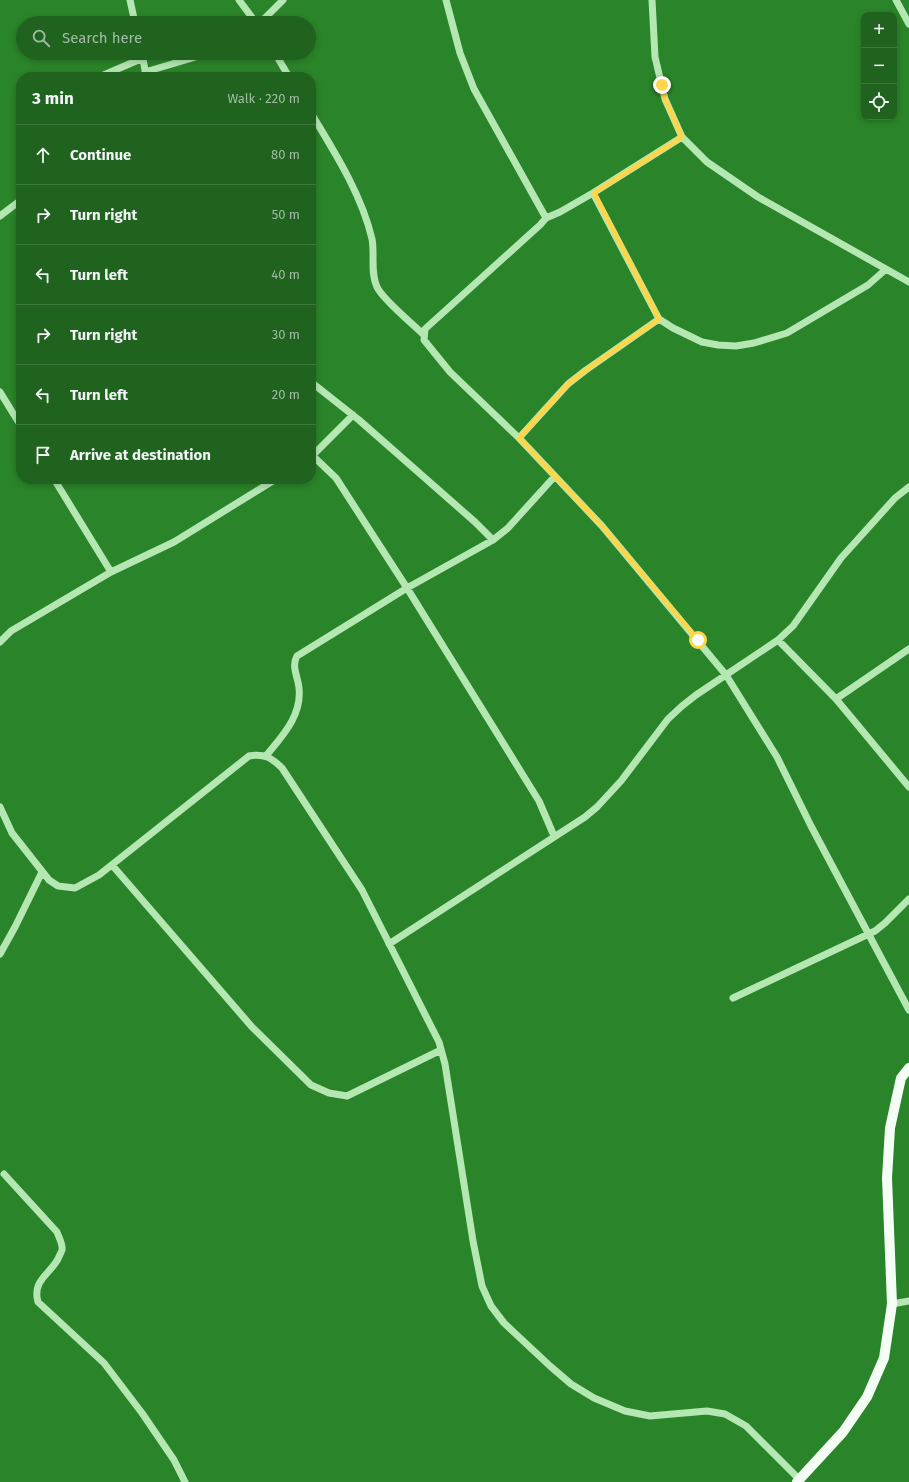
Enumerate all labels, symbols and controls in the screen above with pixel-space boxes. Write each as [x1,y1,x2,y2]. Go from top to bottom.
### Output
map controls [861,12,897,120]
button: + [861,12,897,48]
search box [16,16,316,60]
icon: search [30,27,52,49]
text: Search here [62,29,142,47]
button: − [861,48,897,84]
route end [653,76,671,94]
button: locate [861,84,897,120]
text: 3 min [32,88,74,109]
text: Walk · 220 m [228,91,300,106]
icon: ahead [32,144,54,166]
text: Continue [70,146,131,164]
text: 80 m [271,147,300,162]
icon: right [32,204,54,226]
text: Turn right [70,206,137,224]
text: 50 m [272,207,300,222]
icon: left [32,264,54,286]
text: Turn left [70,266,128,284]
text: 40 m [271,267,300,282]
icon: right [32,324,54,346]
text: Turn right [70,326,137,344]
text: 30 m [272,327,300,342]
icon: left [32,384,54,406]
text: Turn left [70,386,128,404]
text: 20 m [272,387,300,402]
icon: arrive [32,444,54,466]
text: Arrive at destination [70,446,211,464]
route start [689,631,707,649]

